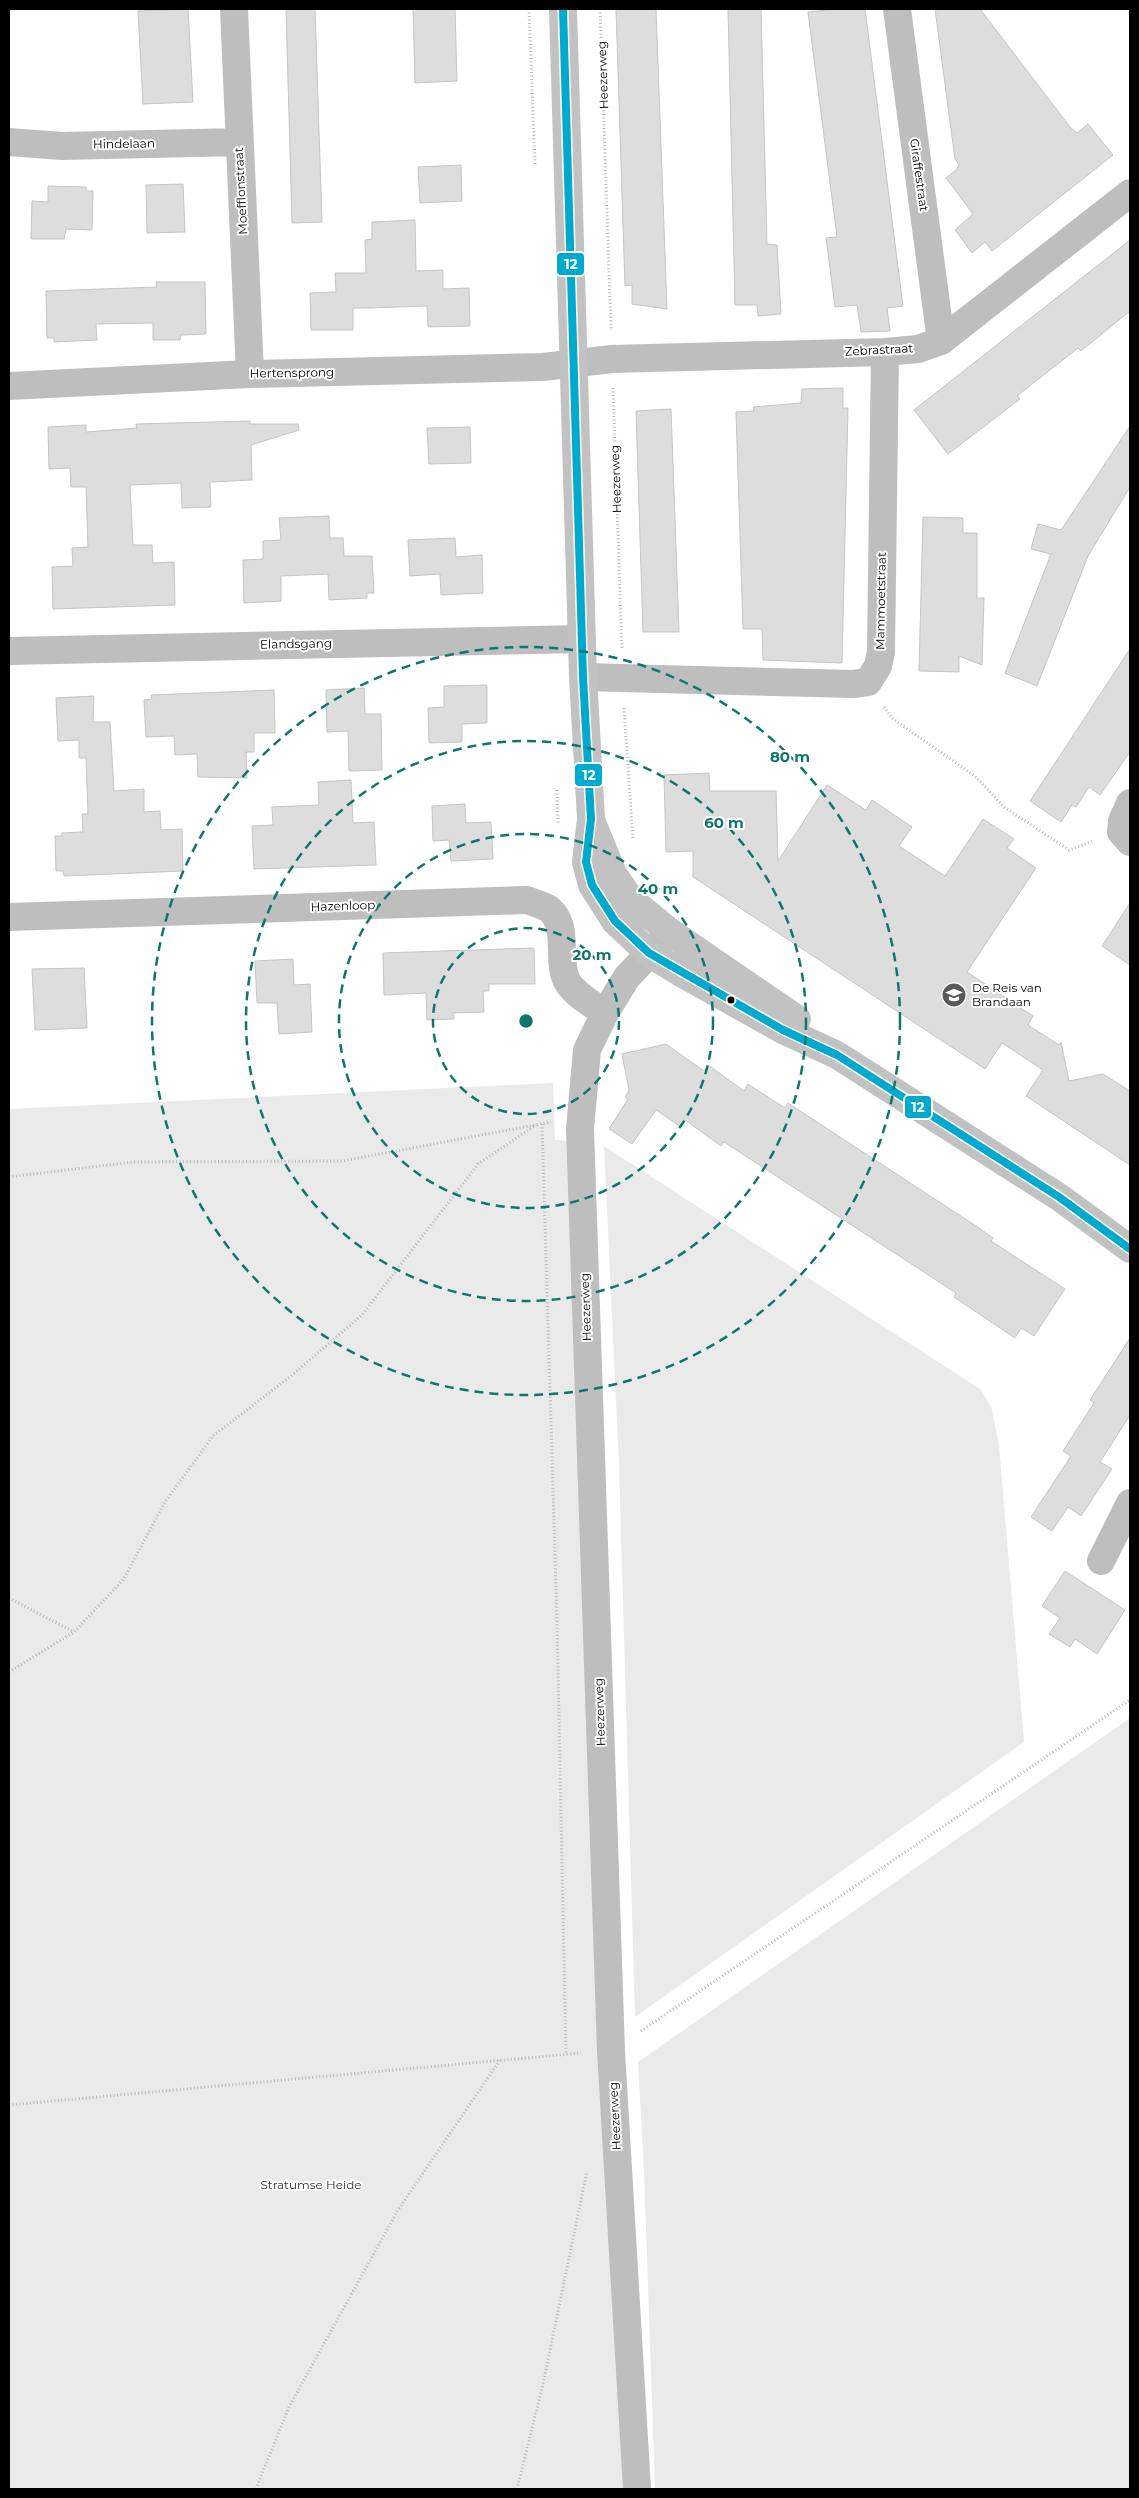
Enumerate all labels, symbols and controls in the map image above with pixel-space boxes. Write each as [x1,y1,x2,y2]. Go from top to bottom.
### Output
street label: Heezerweg [594,41,611,109]
street label: Hindelaan [93,135,155,152]
street label: Giraffestraat [907,138,932,212]
street label: Moefflonstraat [231,147,250,235]
line badge: 12 [556,252,585,276]
text: 12 [564,255,578,273]
street label: Zebrastraat [844,340,914,359]
street label: Hertensprong [250,364,334,381]
street label: Heezerweg [607,445,624,513]
street label: Mammoetstraat [872,552,889,650]
street label: Elandsgang [260,635,332,652]
text: 80 m [770,747,810,766]
line badge: 12 [574,763,603,787]
text: 12 [582,766,596,784]
text: 60 m [704,813,744,832]
text: 40 m [638,879,678,898]
street label: Hazenloop [310,897,376,914]
text: 20 m [572,945,612,964]
place label: De Reis van Brandaan [972,980,1042,1009]
school or university icon: De Reis van Brandaan [941,982,967,1008]
unlabelled marker [726,995,736,1005]
centre of rings [517,1012,535,1030]
line badge: 12 [904,1095,932,1119]
text: 12 [911,1098,925,1116]
street label: Heezerweg [577,1273,594,1341]
street label: Heezerweg [591,1678,608,1746]
street label: Heezerweg [605,2082,624,2151]
park label: Stratumse Heide [260,2177,362,2192]

